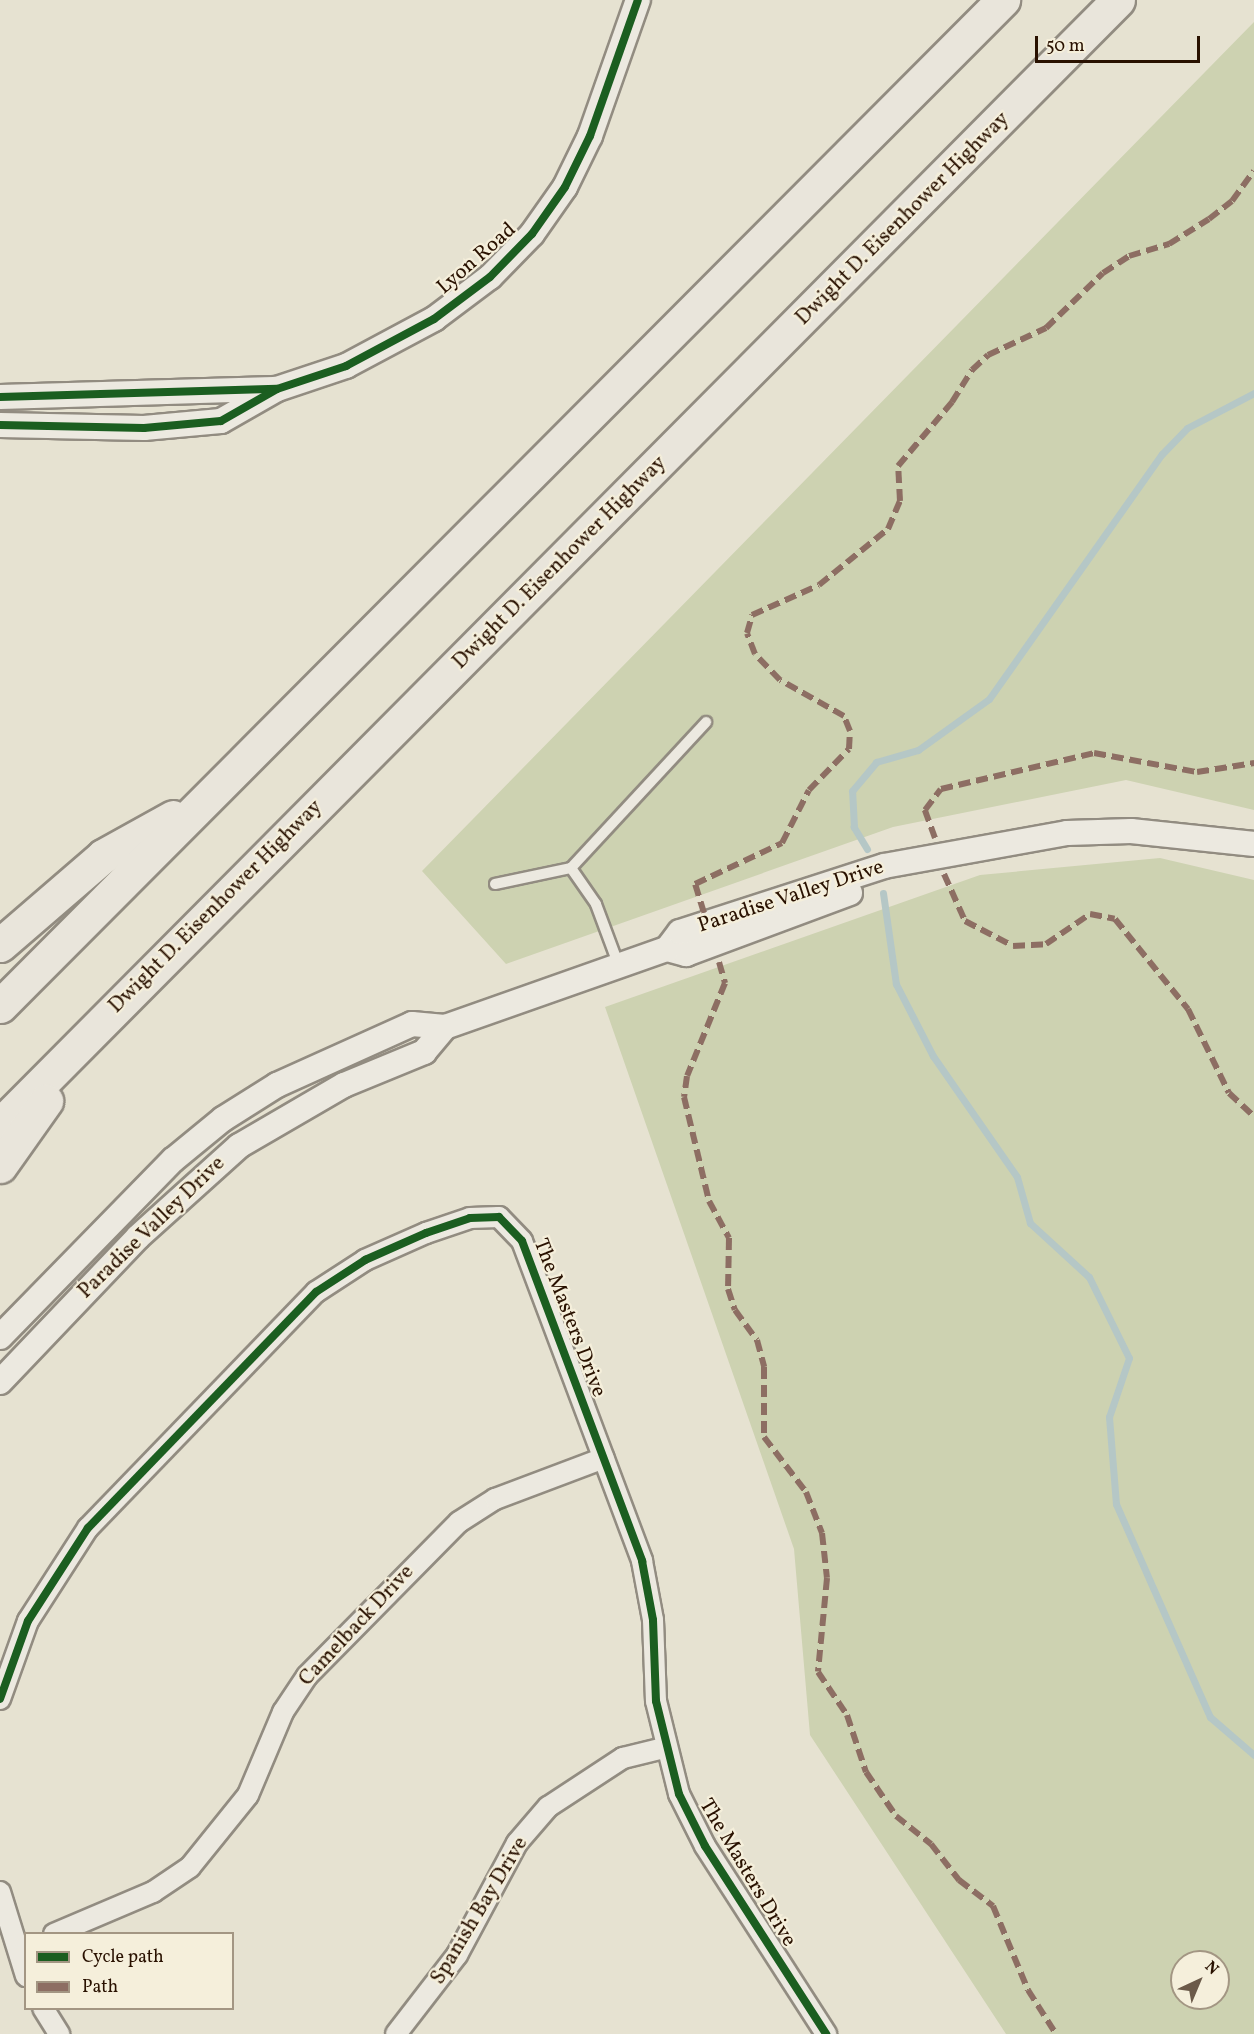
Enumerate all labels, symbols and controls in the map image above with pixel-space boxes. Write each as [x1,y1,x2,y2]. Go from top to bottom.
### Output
scale bar [1038,24,1203,62]
text: 50 m [1046,34,1085,59]
street label: Dwight D. Eisenhower Highway [791,107,1015,331]
street label: Lyon Road [432,218,522,300]
street label: Dwight D. Eisenhower Highway [448,451,672,675]
street label: Dwight D. Eisenhower Highway [104,795,328,1019]
street label: Paradise Valley Drive [694,855,888,939]
street label: Paradise Valley Drive [73,1151,231,1305]
street label: The Masters Drive [527,1235,611,1401]
street label: Camelback Drive [294,1560,420,1692]
street label: The Masters Drive [693,1795,801,1951]
street label: Spanish Bay Drive [426,1832,534,1990]
legend [24,1932,234,2010]
text: Cycle path [82,1945,164,1970]
north arrow [1170,1950,1230,2010]
text: N [1199,1957,1223,1980]
text: Path [82,1975,118,2000]

